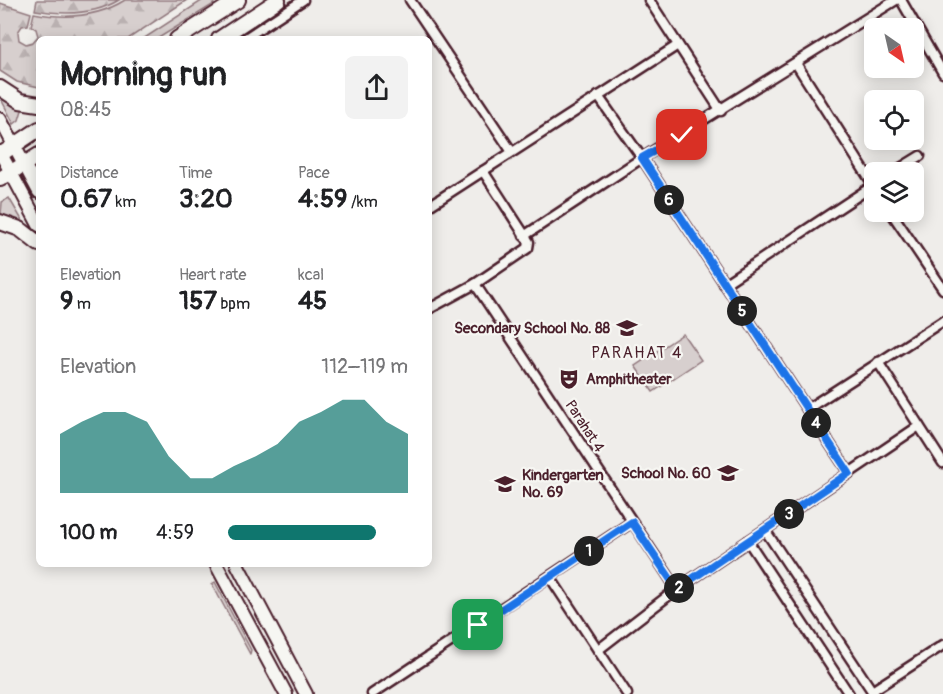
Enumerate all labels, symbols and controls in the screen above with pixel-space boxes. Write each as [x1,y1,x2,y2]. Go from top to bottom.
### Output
north arrow [864,18,924,78]
map controls [864,18,924,222]
text: Morning run [60,54,227,95]
button: share [345,56,408,119]
button: locate [864,90,924,150]
text: 08:45 [60,97,112,122]
pin [656,109,707,160]
icon: check [665,118,698,151]
button: layers [864,162,924,222]
text: Distance [60,163,119,183]
text: Time [179,163,212,183]
text: Pace [298,163,330,183]
text: 0.67 [60,183,112,215]
text: 3:20 [179,183,233,215]
text: 4:59 [298,183,348,215]
pin: 6 [654,185,684,215]
text: 6 [664,190,674,210]
text: km [112,192,136,212]
text: /km [348,192,378,212]
text: Elevation [60,265,121,285]
text: Heart rate [179,265,246,285]
text: kcal [298,265,324,285]
text: 9 [60,285,73,317]
text: 157 [179,285,217,317]
text: 45 [298,285,327,317]
text: m [73,294,91,314]
text: bpm [217,294,250,314]
pin: 5 [727,296,757,326]
text: 5 [738,301,746,321]
school or university icon: Secondary School No. 88 [615,316,639,340]
place label: Secondary School No. 88 [454,319,610,338]
district label: PARAHAT 4 [591,343,683,363]
text: Elevation [60,354,136,379]
text: 112–119 m [321,354,408,379]
theatre icon: Amphitheater [557,367,581,391]
place label: Amphitheater [586,370,672,389]
street label: Parahat 4 [561,397,609,456]
pin: 4 [801,408,831,438]
text: 4 [811,413,821,433]
school or university icon: School No. 60 [716,461,740,485]
place label: School No. 60 [621,464,711,483]
place label: Kindergarten No. 69 [522,466,604,502]
school or university icon: Kindergarten No. 69 [493,472,517,496]
pin: 3 [774,499,804,529]
text: 3 [785,504,793,524]
text: 100 m [60,520,117,545]
text: 4:59 [156,520,194,545]
pin: 1 [574,536,604,566]
text: 1 [586,541,592,561]
pin: 2 [664,573,694,603]
text: 2 [675,578,683,598]
pin [452,599,503,650]
icon: arrive [461,608,494,641]

